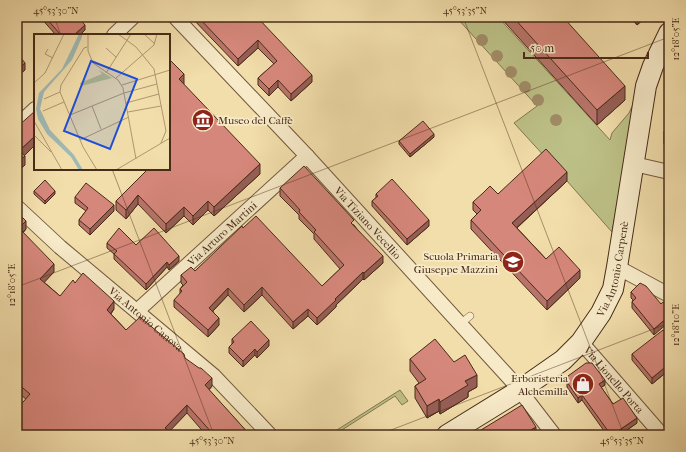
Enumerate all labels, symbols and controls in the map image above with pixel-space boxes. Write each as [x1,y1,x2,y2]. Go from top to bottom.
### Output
text: 45°53'30"N [33,5,79,17]
text: 45°53'35"N [443,5,487,17]
text: 12°18'05"E [670,18,682,60]
inset map [34,34,170,170]
scale bar [524,34,648,60]
text: 50 m [530,41,554,55]
museum icon: Museo del Caffè [190,107,216,133]
place label: Museo del Caffè [218,114,293,127]
street label: Via Tiziano Vecellio [331,183,404,262]
street label: Via Arturo Martini [184,198,260,269]
street label: Via Antonio Carpenè [593,220,631,320]
school or university icon: Scuola Primaria Giuseppe Mazzini [500,249,526,275]
place label: Scuola Primaria Giuseppe Mazzini [414,250,499,276]
text: 12°18'05"E [6,264,18,306]
street label: Via Antonio Canova [105,284,187,355]
text: 12°18'10"E [670,304,682,346]
street label: Via Lionello Porta [581,343,647,417]
shop icon: Erboristeria Alchemilla [570,371,596,397]
place label: Erboristeria Alchemilla [511,372,569,398]
text: 45°53'30"N [189,435,235,447]
text: 45°53'35"N [600,435,644,447]

